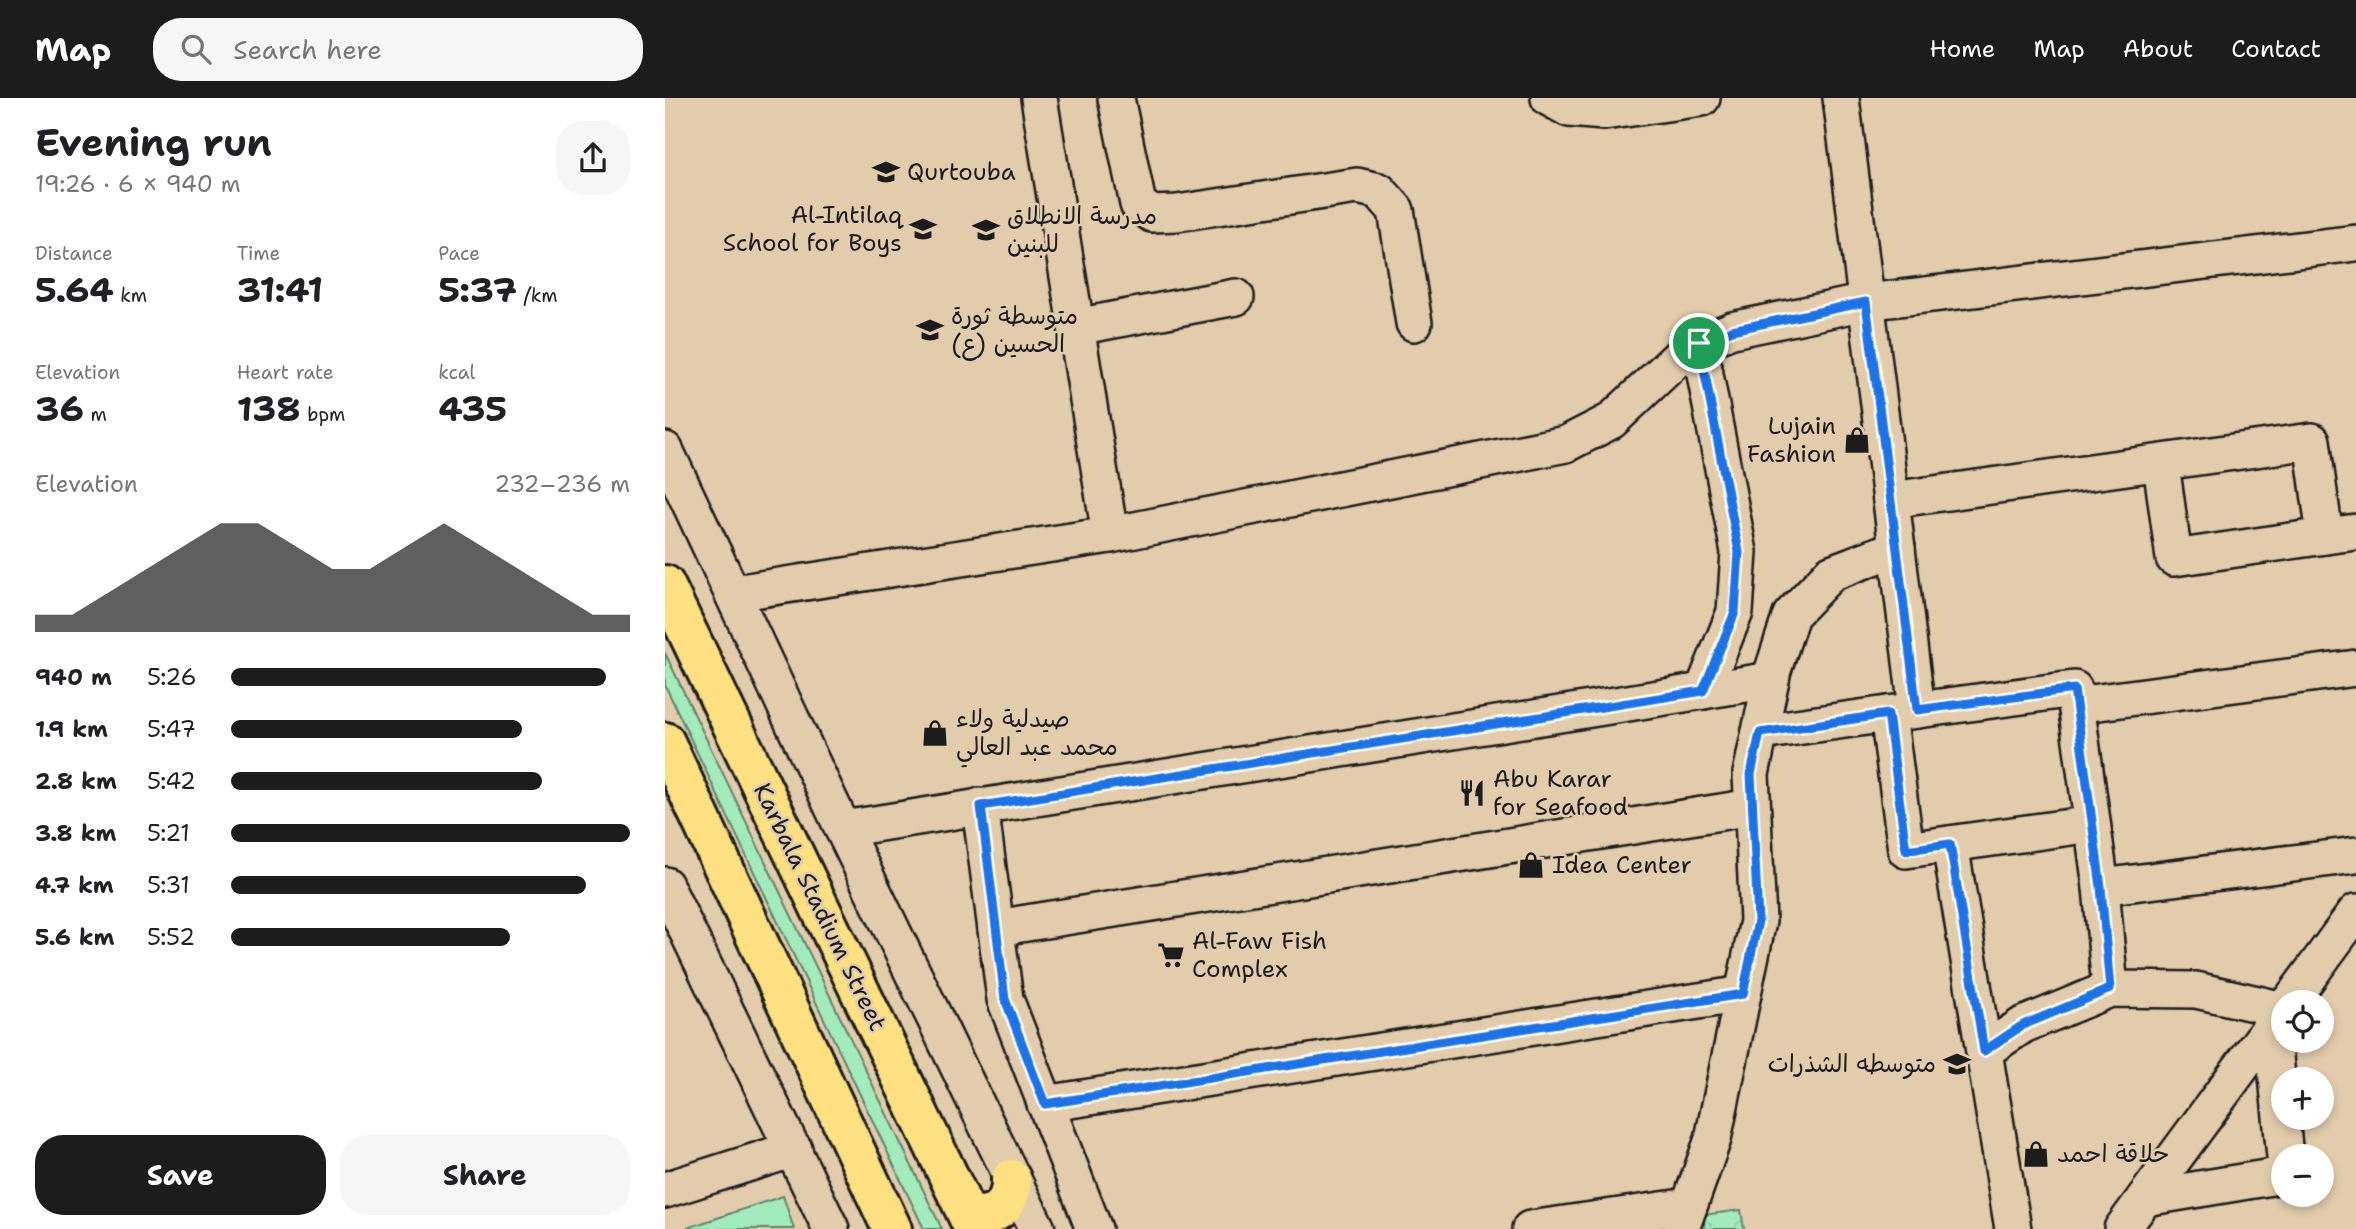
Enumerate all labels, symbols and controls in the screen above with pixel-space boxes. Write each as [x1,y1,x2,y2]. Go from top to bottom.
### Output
search box [153,18,643,81]
text: Map [35,27,111,72]
icon: search [177,30,215,68]
text: Search here [233,32,382,67]
text: Home [1929,33,1995,65]
text: Map [2033,33,2085,65]
text: About [2123,33,2193,65]
text: Contact [2231,33,2321,65]
text: Evening run [35,117,272,168]
button: share [556,121,630,195]
place label: Qurtouba [907,156,1016,188]
school or university icon: Qurtouba [871,157,901,187]
text: 19:26 · 6 × 940 m [35,169,240,199]
place label: Al-Intilaq School for Boys [723,199,904,259]
place label: مدرسة الانطلاق للبنين [1007,200,1157,260]
school or university icon: Al-Intilaq School for Boys [908,214,938,244]
school or university icon: مدرسة الانطلاق للبنين [971,215,1001,245]
text: Distance [35,241,113,266]
text: Time [237,241,280,266]
text: Pace [438,241,480,266]
text: 5.64 [35,266,114,313]
text: 31:41 [237,266,323,313]
text: 5:37 [438,266,517,313]
text: km [114,283,147,308]
text: /km [517,283,558,308]
place label: متوسطة ثورة الحسين (ع) [951,300,1078,361]
pin [1669,313,1729,373]
school or university icon: متوسطة ثورة الحسين (ع) [915,315,945,345]
icon: arrive [1680,324,1718,362]
text: Elevation [35,360,120,385]
text: Heart rate [237,360,333,385]
text: kcal [438,360,475,385]
text: 36 [35,385,84,432]
text: 138 [237,385,301,432]
text: 435 [438,385,507,432]
text: m [84,402,107,427]
text: bpm [301,402,345,427]
place label: Lujain Fashion [1747,410,1836,470]
shop icon: Lujain Fashion [1842,425,1872,455]
text: Elevation [35,469,138,499]
text: 232–236 m [494,469,630,499]
text: 940 m [35,662,112,692]
text: 5:26 [147,662,197,692]
place label: صيدلية ولاء محمد عبد العالي [956,703,1118,768]
text: 1.9 km [35,714,108,744]
text: 5:47 [147,714,196,744]
shop icon: صيدلية ولاء محمد عبد العالي [920,718,950,748]
place label: Abu Karar for Seafood [1493,763,1628,823]
text: 2.8 km [35,766,117,796]
text: 5:42 [147,766,196,796]
street label: Karbala Stadium Street [746,778,894,1036]
restaurant icon: Abu Karar for Seafood [1457,778,1487,808]
text: 3.8 km [35,818,116,848]
text: 5:21 [147,818,190,848]
place label: Idea Center [1552,849,1692,881]
shop icon: Idea Center [1516,850,1546,880]
text: 4.7 km [35,870,114,900]
text: 5:31 [147,870,190,900]
text: 5.6 km [35,922,114,952]
text: 5:52 [147,922,195,952]
place label: Al-Faw Fish Complex [1192,925,1327,985]
supermarket icon: Al-Faw Fish Complex [1156,940,1186,970]
map controls [2271,990,2334,1207]
button: locate [2271,990,2334,1053]
place label: متوسطه الشذرات [1768,1048,1936,1080]
school or university icon: متوسطه الشذرات [1942,1049,1972,1079]
button: + [2271,1067,2334,1130]
button: Save [35,1135,326,1215]
button: Share [340,1135,630,1215]
place label: حلاقة احمد [2057,1138,2170,1170]
shop icon: حلاقة احمد [2021,1139,2051,1169]
button: − [2271,1144,2334,1207]

